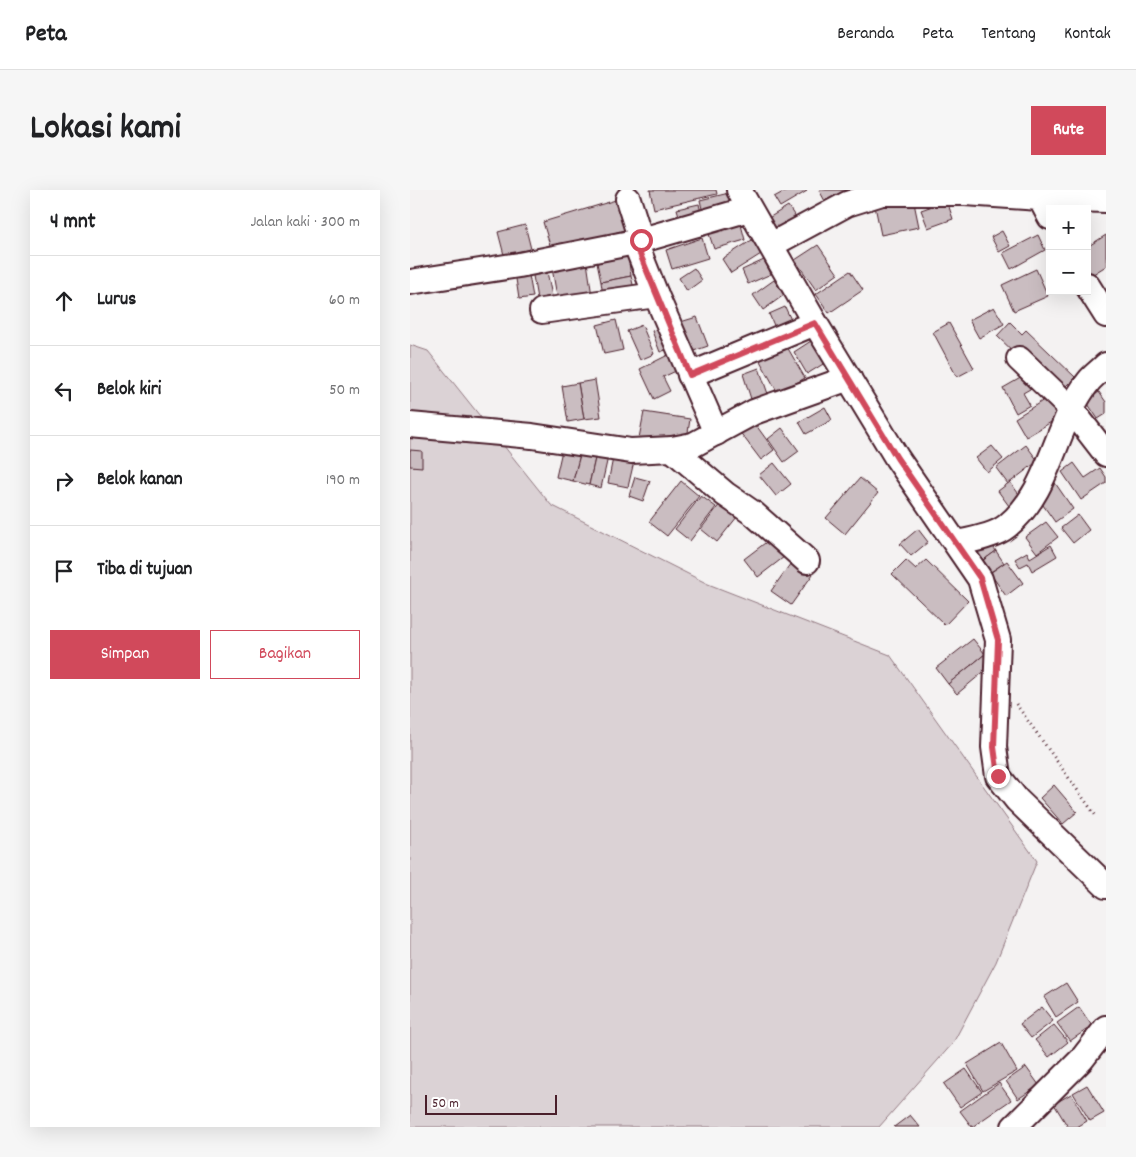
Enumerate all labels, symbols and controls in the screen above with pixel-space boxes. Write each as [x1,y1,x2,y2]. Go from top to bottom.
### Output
text: Peta [25,18,67,52]
text: Beranda [837,22,894,47]
text: Peta [922,22,953,47]
text: Tentang [981,22,1036,47]
text: Kontak [1064,22,1111,47]
text: Lokasi kami [30,105,181,155]
button: Rute [1031,106,1106,155]
map controls [1046,205,1091,295]
button: + [1046,205,1091,250]
text: 4 mnt [50,208,95,238]
text: Jalan kaki · 300 m [251,211,360,234]
route start [630,229,653,252]
button: − [1046,250,1091,295]
icon: ahead [50,287,78,315]
text: Lurus [97,287,136,314]
text: 60 m [329,289,360,312]
icon: left [50,377,78,405]
text: Belok kiri [97,377,161,404]
text: 50 m [329,379,360,402]
icon: right [50,467,78,495]
text: Belok kanan [97,467,183,494]
text: 190 m [326,469,360,492]
icon: arrive [50,557,78,585]
text: Tiba di tujuan [97,557,192,584]
button: Simpan [50,630,200,679]
button: Bagikan [210,630,360,679]
route end [987,765,1010,788]
scale bar [425,1092,558,1115]
text: 50 m [432,1094,459,1114]

